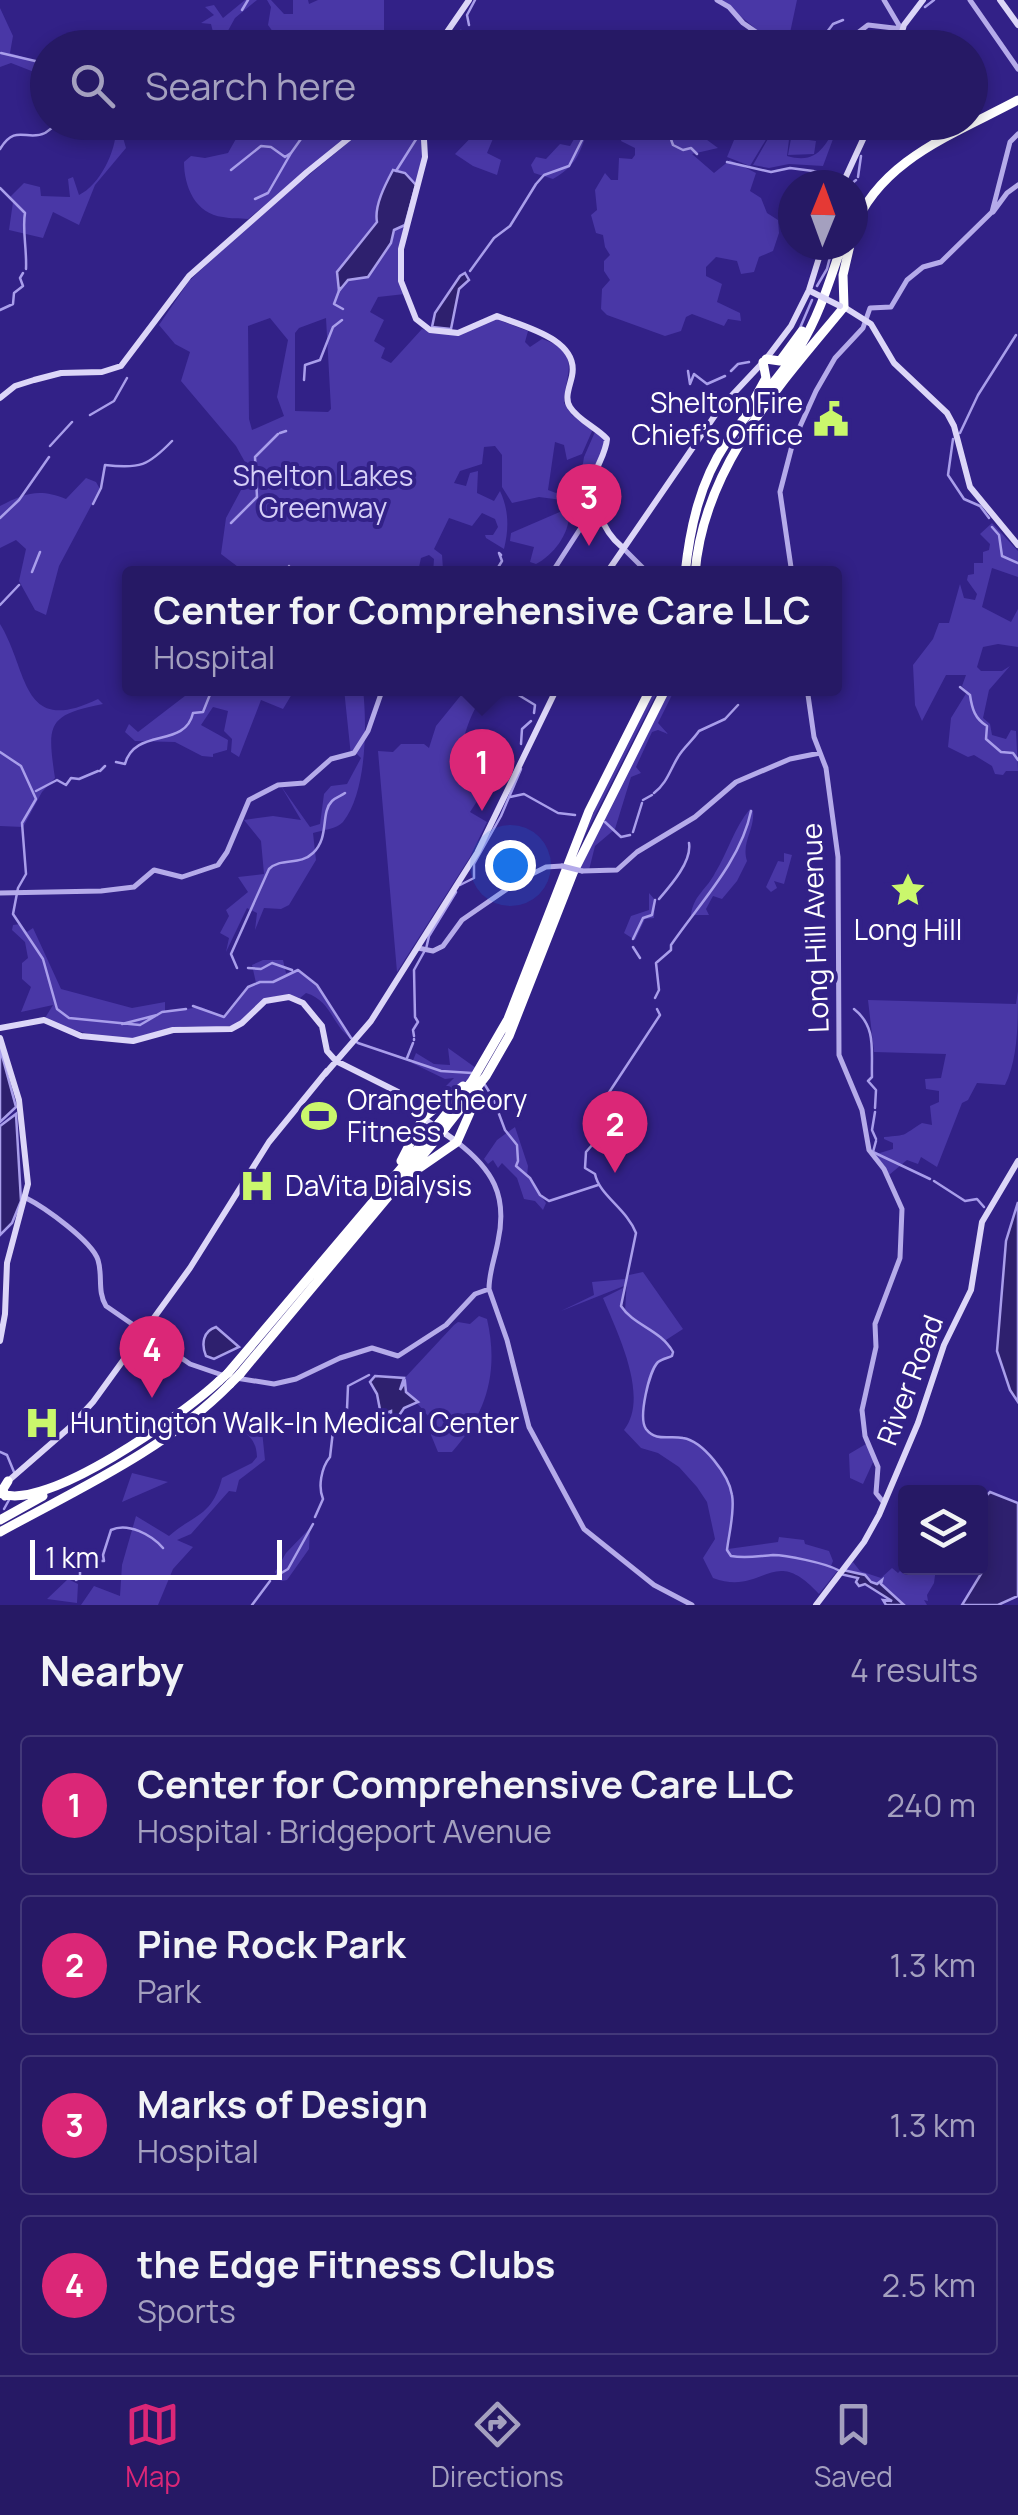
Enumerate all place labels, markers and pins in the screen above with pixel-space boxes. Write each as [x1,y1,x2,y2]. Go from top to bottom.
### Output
place label: Shelton Fire Chief's Office [631,383,803,453]
public building icon: Shelton Fire Chief's Office [812,400,850,438]
pin: 3 [556,464,622,546]
pin: 1 [450,728,514,811]
place icon: Long Hill [889,871,927,909]
place label: Long Hill [854,910,962,948]
place label: Orangetheory Fitness [347,1080,528,1150]
pin: 2 [582,1090,648,1173]
sports icon: Orangetheory Fitness [300,1097,338,1135]
place label: DaVita Dialysis [285,1166,472,1204]
hospital icon: DaVita Dialysis [238,1167,276,1205]
pin: 4 [120,1316,184,1398]
place label: Huntington Walk-In Medical Center [70,1403,519,1441]
hospital icon: Huntington Walk-In Medical Center [23,1404,61,1442]

